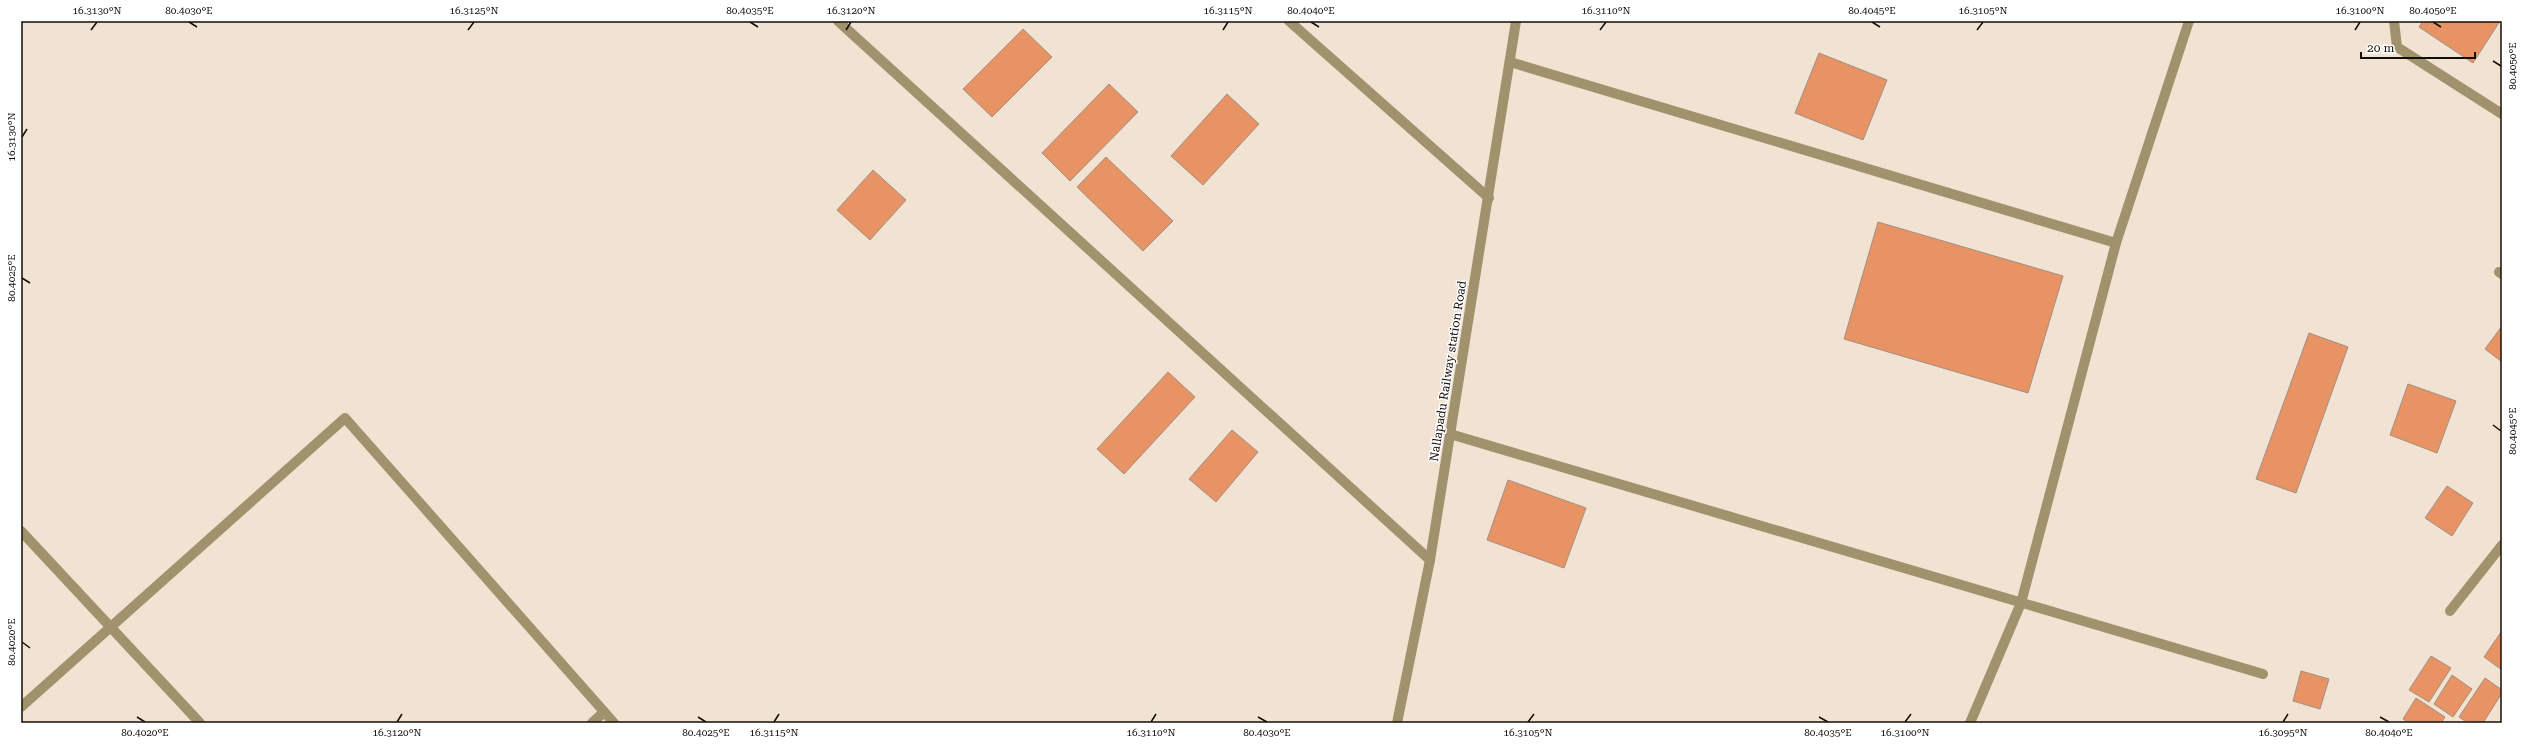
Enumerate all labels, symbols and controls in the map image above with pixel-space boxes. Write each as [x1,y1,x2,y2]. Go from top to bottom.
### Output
text: 16.3130°N [72,5,122,16]
text: 80.4030°E [165,5,213,16]
text: 16.3125°N [449,5,499,16]
text: 80.4035°E [726,5,774,16]
text: 16.3120°N [826,5,876,16]
text: 16.3115°N [1203,5,1253,16]
text: 80.4040°E [1287,5,1335,16]
text: 16.3110°N [1581,5,1631,16]
text: 80.4045°E [1848,5,1896,16]
text: 16.3105°N [1958,5,2008,16]
text: 16.3100°N [2335,5,2385,16]
text: 80.4050°E [2409,5,2457,16]
scale bar [2361,34,2475,60]
text: 20 m [2367,41,2394,55]
text: 80.4050°E [2507,42,2518,90]
text: 16.3130°N [6,112,17,162]
text: 80.4025°E [6,254,17,302]
street label: Nallapadu Railway station Road [1427,279,1469,462]
text: 80.4045°E [2507,407,2518,455]
text: 80.4020°E [6,618,17,666]
text: 80.4020°E [121,727,169,738]
text: 16.3120°N [372,727,422,738]
text: 80.4025°E [682,727,730,738]
text: 16.3115°N [749,727,799,738]
text: 16.3110°N [1126,727,1176,738]
text: 80.4030°E [1243,727,1291,738]
text: 16.3105°N [1503,727,1553,738]
text: 80.4035°E [1804,727,1852,738]
text: 16.3100°N [1880,727,1930,738]
text: 16.3095°N [2258,727,2308,738]
text: 80.4040°E [2365,727,2413,738]

